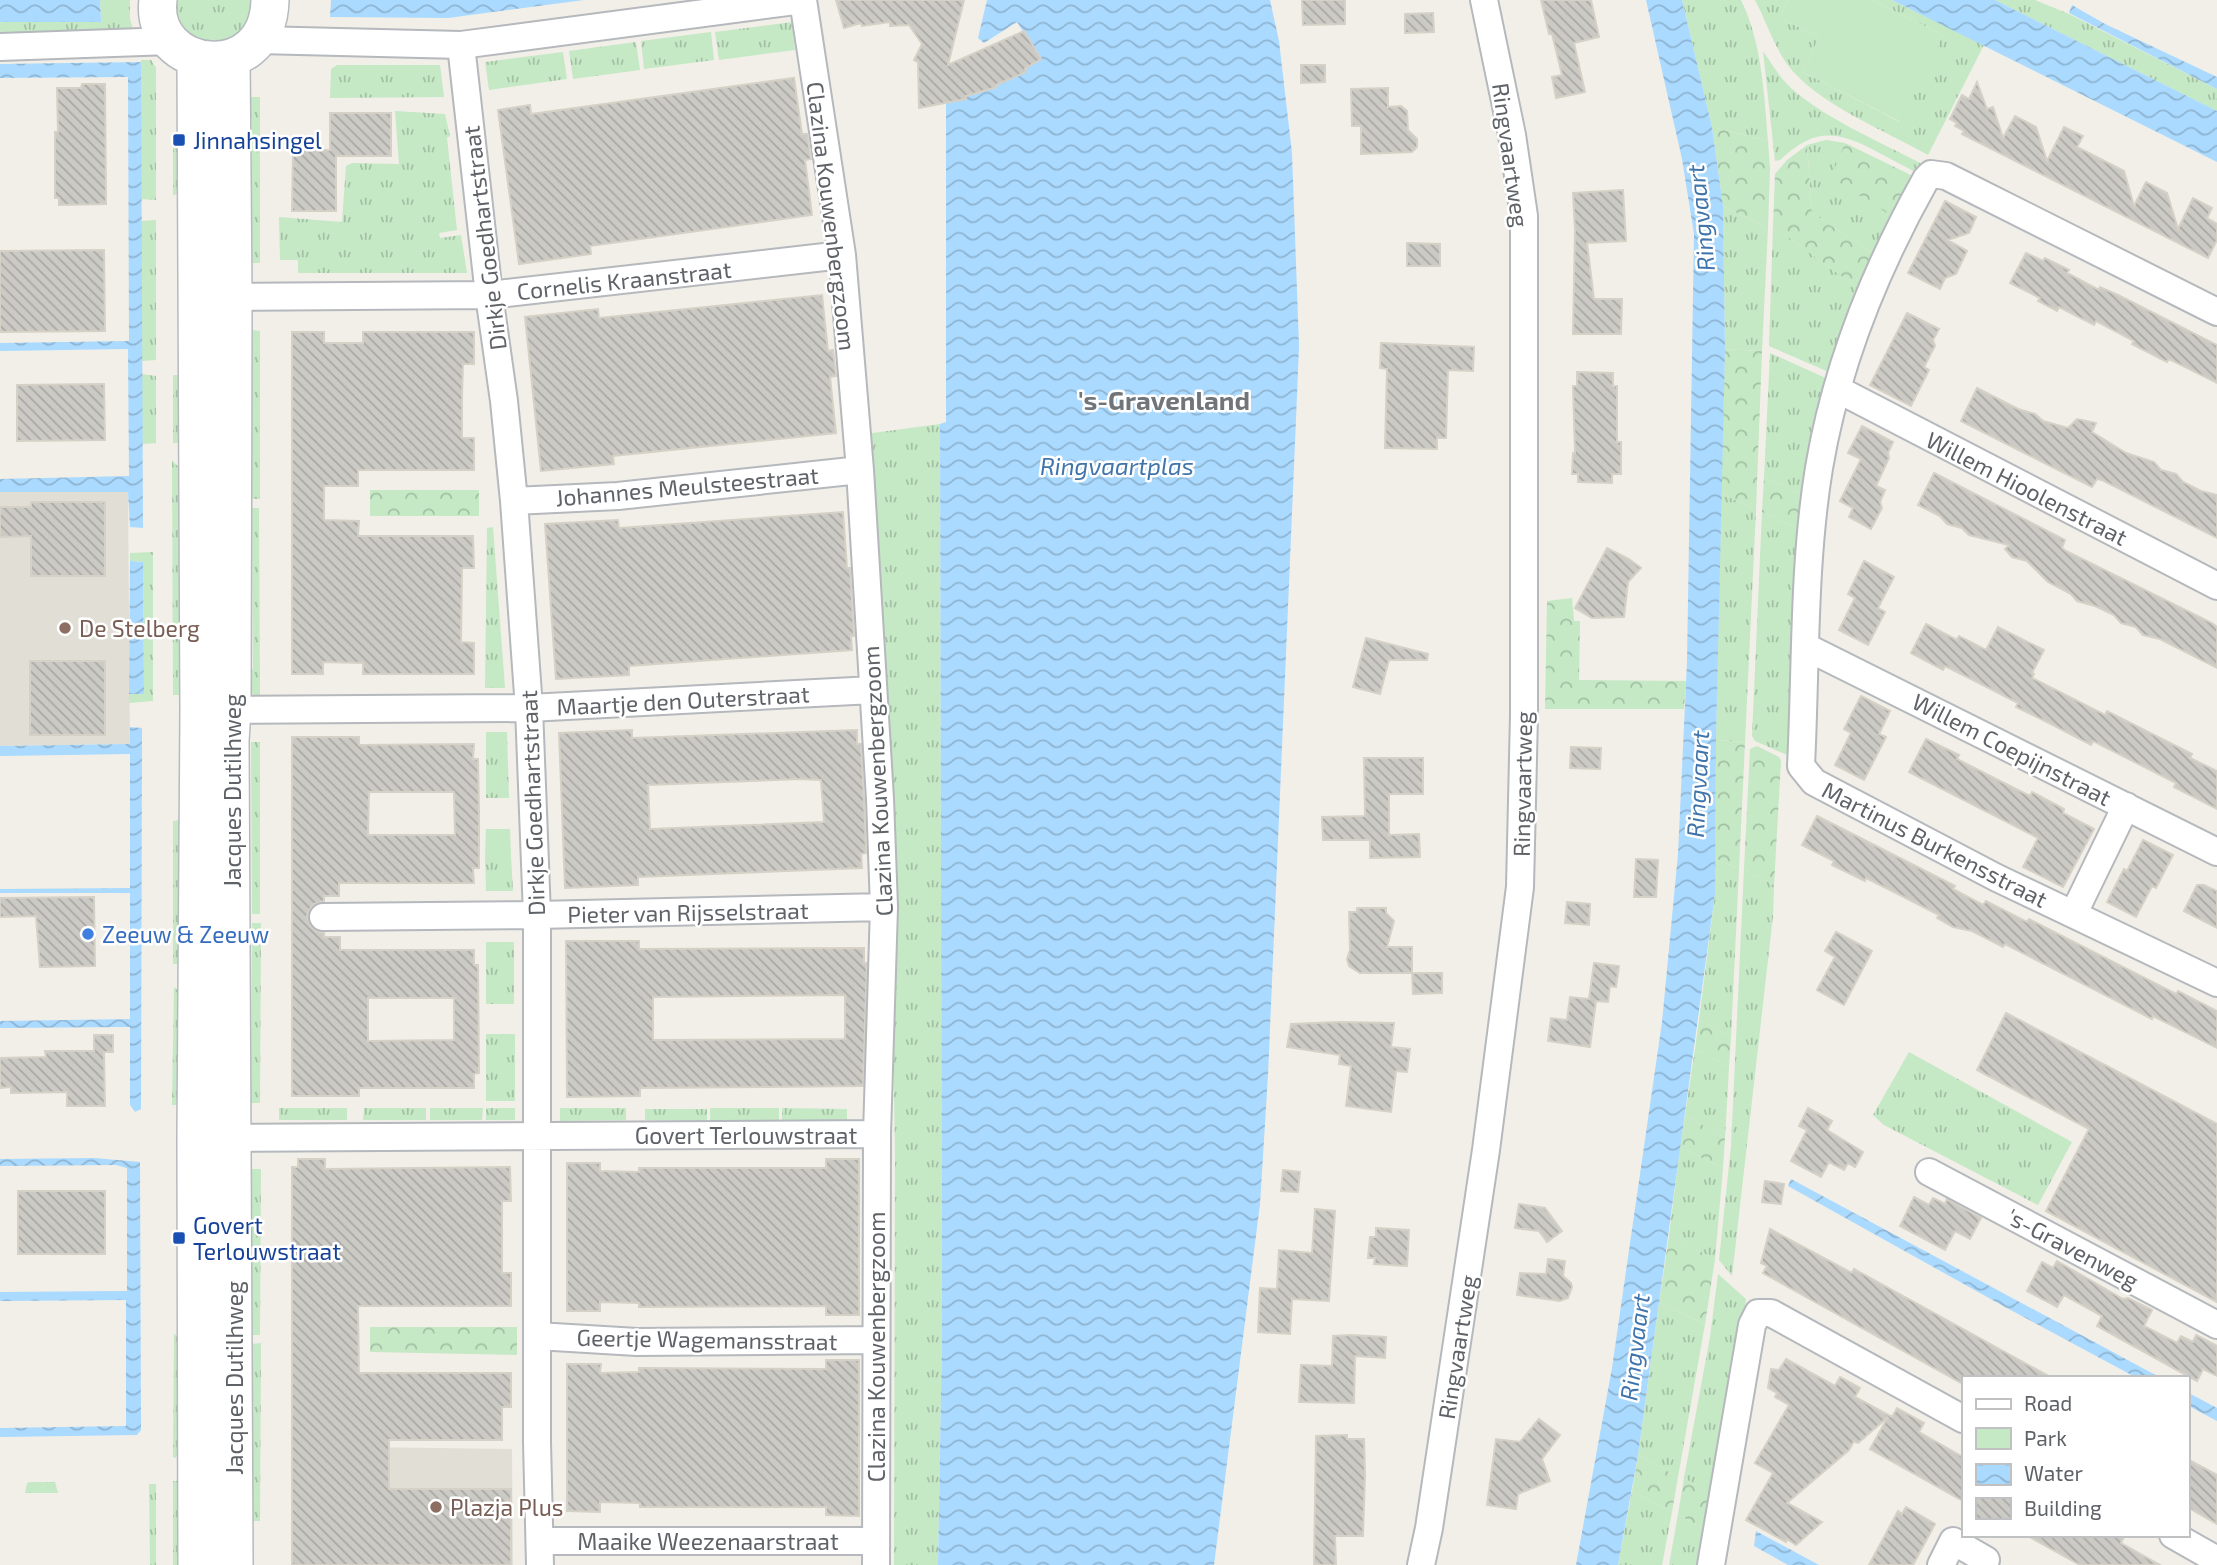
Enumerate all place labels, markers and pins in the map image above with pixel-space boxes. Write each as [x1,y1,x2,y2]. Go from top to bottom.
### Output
place label: Jinnahsingel [193,126,322,154]
marker: Jinnahsingel [171,132,187,148]
place label: De Stelberg [79,614,200,642]
marker: De Stelberg [57,620,73,636]
place label: Zeeuw & Zeeuw [102,920,269,948]
marker: Zeeuw & Zeeuw [80,926,96,942]
place label: Govert Terlouwstraat [193,1211,341,1265]
marker: Govert Terlouwstraat [171,1230,187,1246]
place label: Plazja Plus [450,1493,563,1521]
marker: Plazja Plus [428,1499,444,1515]

